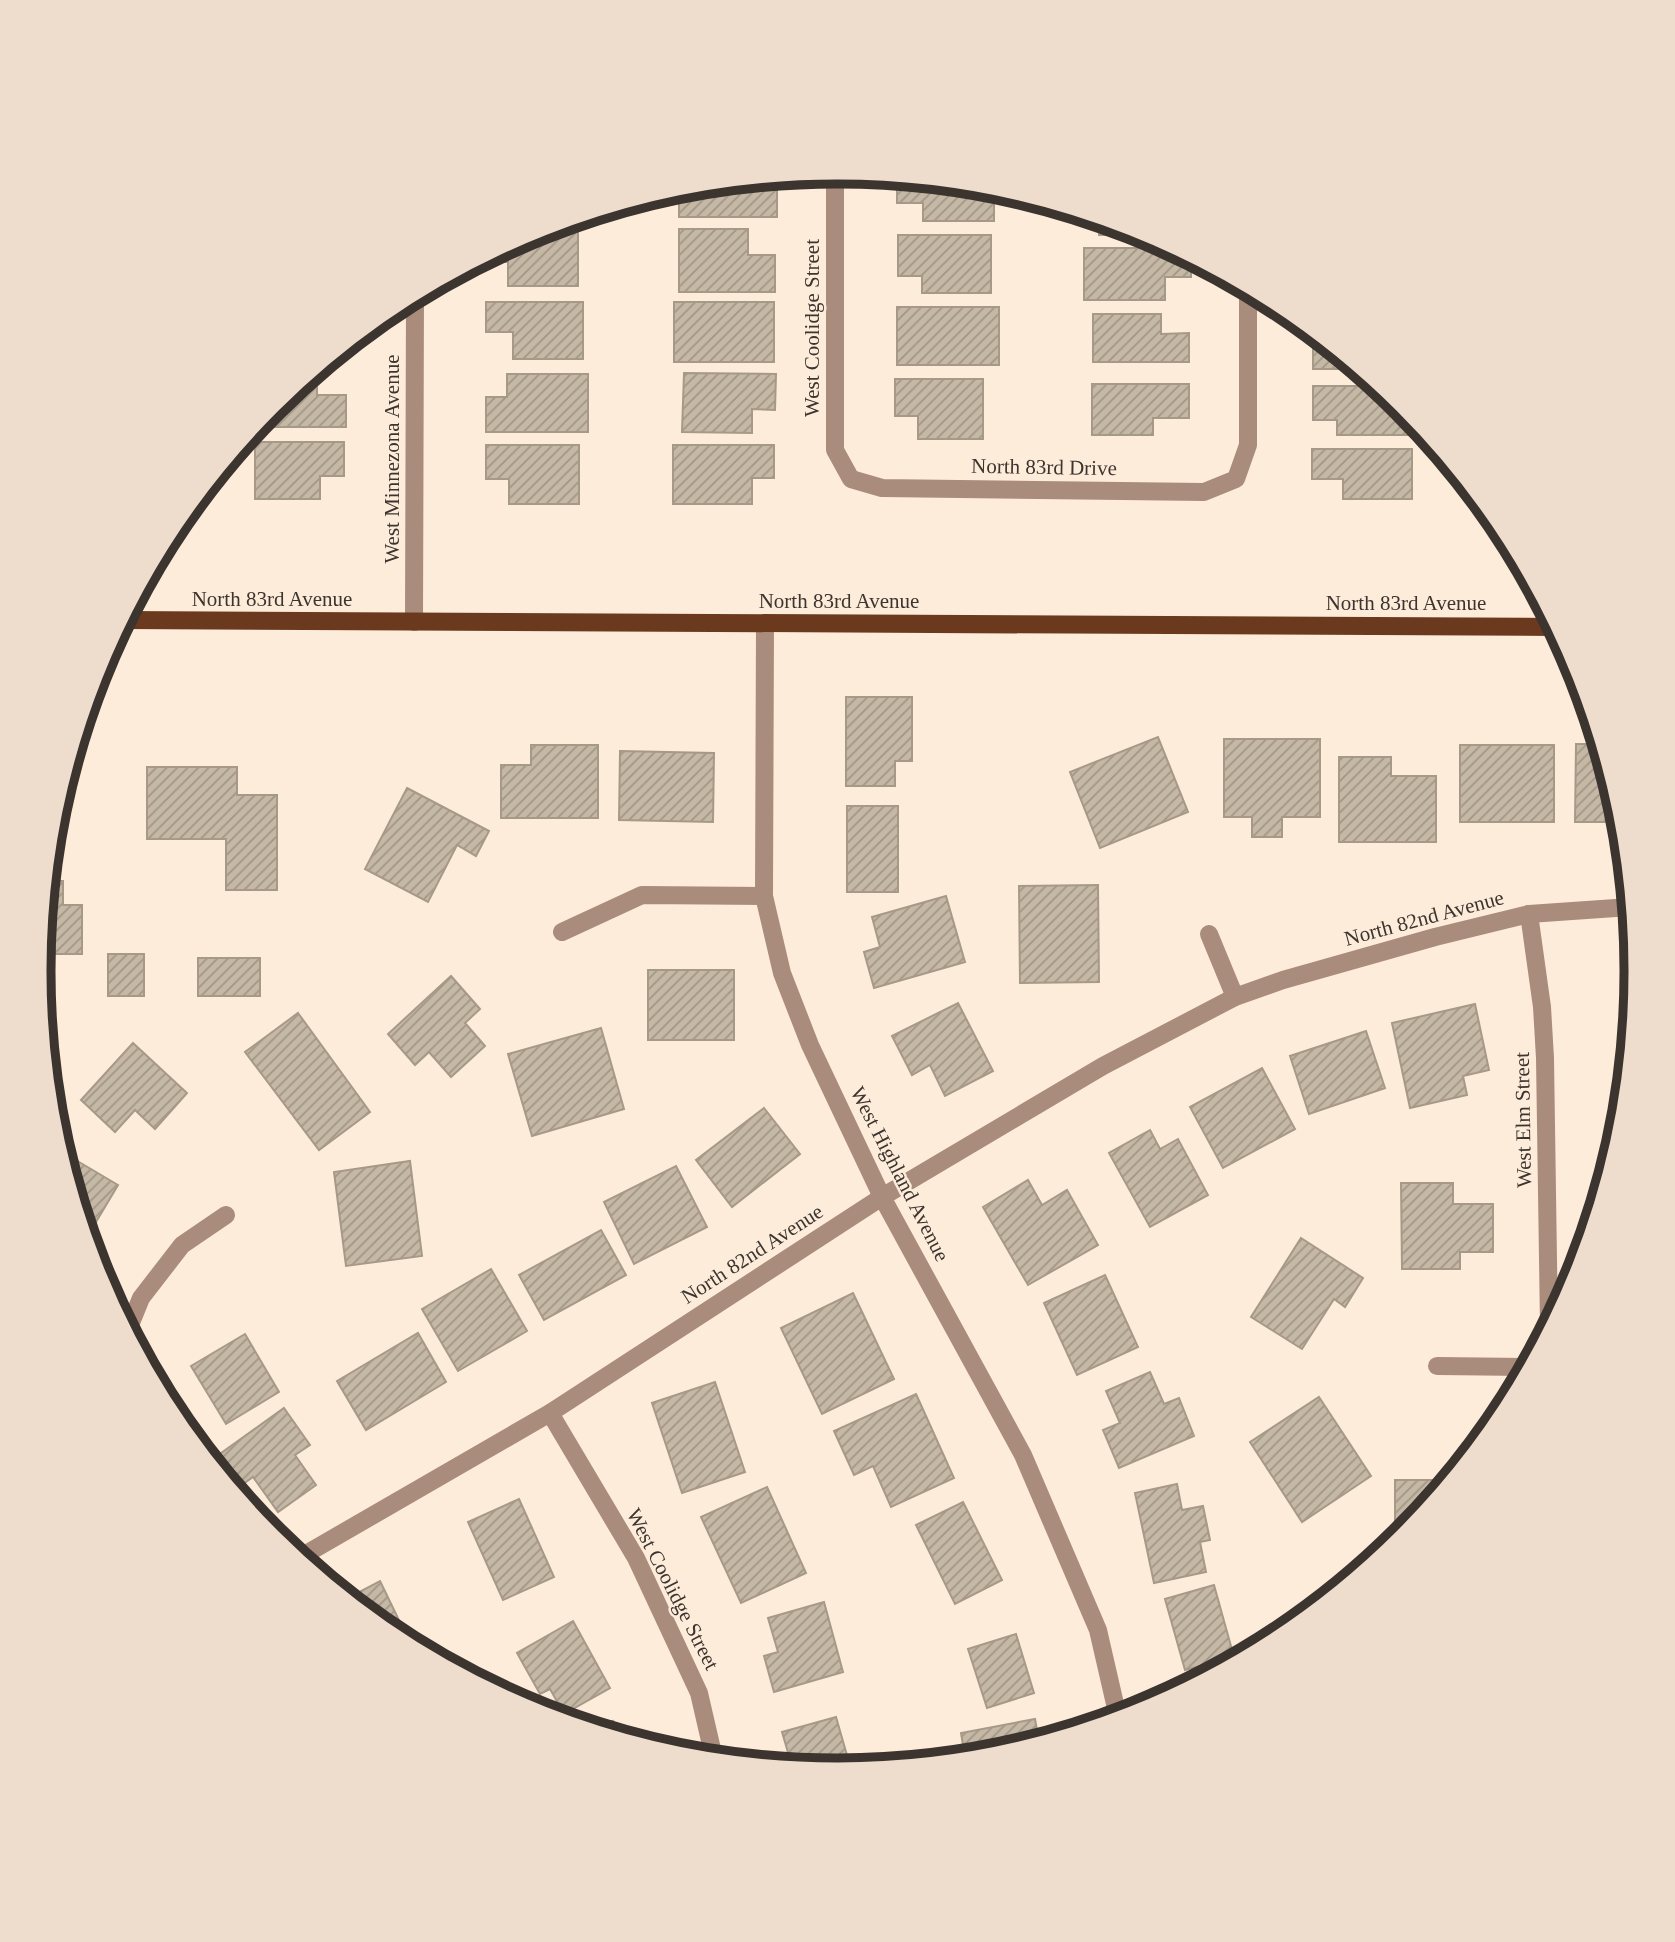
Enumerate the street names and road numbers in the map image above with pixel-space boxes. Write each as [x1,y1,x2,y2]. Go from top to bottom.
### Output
street label: West Coolidge Street [800,239,824,417]
street label: West Minnezona Avenue [380,354,404,564]
street label: North 83rd Drive [971,454,1117,480]
street label: North 83rd Avenue [192,587,352,611]
street label: North 83rd Avenue [759,589,919,613]
street label: North 83rd Avenue [1326,591,1486,615]
street label: North 82nd Avenue [1342,885,1506,951]
street label: West Elm Street [1510,1052,1536,1188]
street label: West Highland Avenue [846,1083,954,1265]
street label: North 82nd Avenue [677,1199,827,1309]
street label: West Coolidge Street [622,1504,724,1674]

